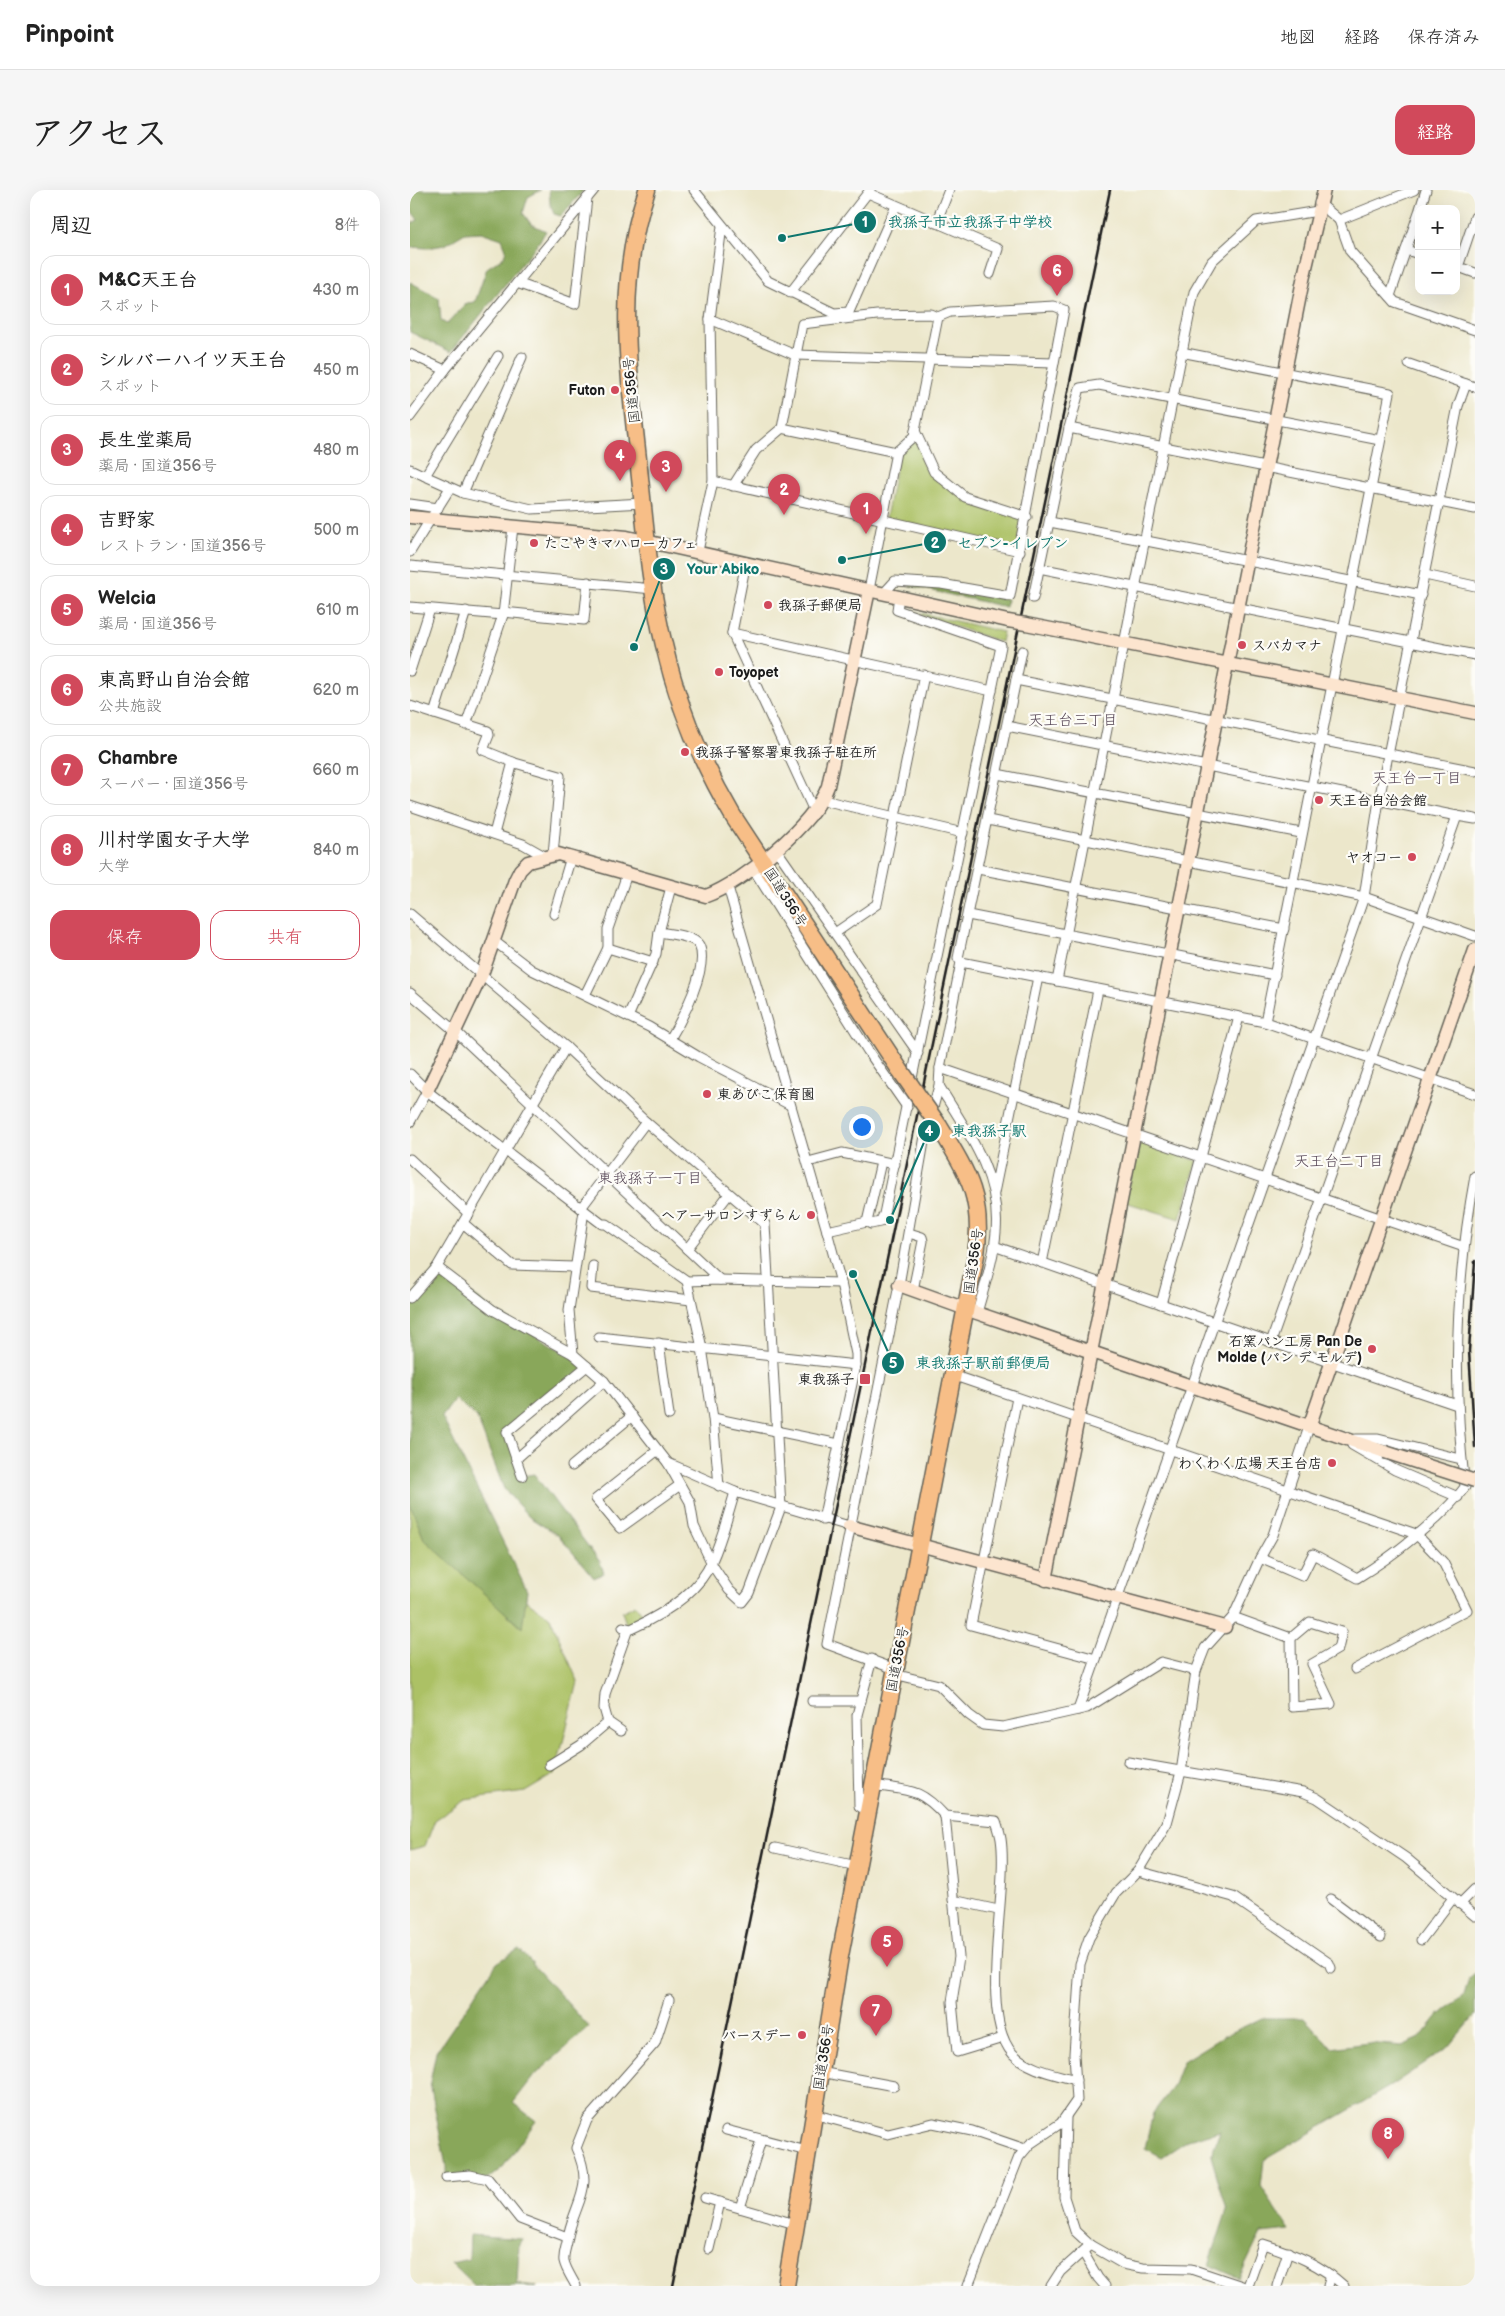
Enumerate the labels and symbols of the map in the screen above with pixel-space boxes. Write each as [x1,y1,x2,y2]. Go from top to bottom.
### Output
callout: 我孫子市立我孫子中学校 [852,207,1062,237]
text: 1 [862,213,868,232]
text: 我孫子市立我孫子中学校 [887,213,1053,232]
pin: 6 [1041,255,1073,296]
street label: 国道356号 [620,356,643,424]
place label: Futon [568,382,605,399]
marker: Futon [609,384,621,396]
pin: 4 [604,440,636,481]
pin: 3 [650,451,682,492]
pin: 2 [768,474,800,515]
pin: 1 [850,493,882,534]
callout: セブン-イレブン [923,527,1079,557]
text: 2 [931,534,940,553]
text: セブン-イレブン [957,534,1069,553]
place label: たこやきマハローカフェ [544,535,697,552]
marker: たこやきマハローカフェ [528,537,540,549]
callout: Your Abiko [652,554,769,584]
text: 3 [660,560,669,579]
text: Your Abiko [687,560,760,579]
place label: 我孫子郵便局 [778,597,862,614]
marker: 我孫子郵便局 [762,599,774,611]
place label: スバカマナ [1252,637,1322,654]
marker: スバカマナ [1236,639,1248,651]
place label: Toyopet [729,664,779,681]
marker: Toyopet [713,666,725,678]
district label: 天王台三丁目 [1028,711,1118,730]
place label: 我孫子警察署東我孫子駐在所 [695,744,877,761]
marker: 我孫子警察署東我孫子駐在所 [679,746,691,758]
district label: 天王台一丁目 [1372,769,1462,788]
place label: 天王台自治会館 [1329,792,1427,809]
marker: 天王台自治会館 [1313,794,1325,806]
place label: ヤオコー [1346,849,1402,866]
marker: ヤオコー [1406,851,1418,863]
street label: 国道356号 [760,864,811,930]
place label: 東あびこ保育園 [717,1086,815,1103]
marker: 東あびこ保育園 [701,1088,713,1100]
your location [849,1114,875,1140]
callout: 東我孫子駅 [916,1116,1036,1146]
text: 4 [925,1122,934,1141]
text: 東我孫子駅 [951,1122,1027,1141]
district label: 天王台二丁目 [1294,1152,1384,1171]
district label: 東我孫子一丁目 [597,1169,703,1188]
place label: ヘアーサロンすずらん [661,1207,801,1224]
marker: ヘアーサロンすずらん [805,1209,817,1221]
street label: 国道356号 [960,1227,987,1296]
place label: 石窯パン工房 Pan De Molde (パン デ モルデ) [1217,1333,1362,1366]
marker: 石窯パン工房 Pan De Molde (パン デ モルデ) [1366,1343,1378,1355]
callout: 東我孫子駅前郵便局 [881,1348,1061,1378]
text: 5 [889,1354,898,1373]
text: 東我孫子駅前郵便局 [915,1354,1051,1373]
place label: 東我孫子 [798,1371,854,1388]
marker: 東我孫子 [858,1372,872,1386]
place label: わくわく広場 天王台店 [1178,1455,1322,1472]
marker: わくわく広場 天王台店 [1326,1457,1338,1469]
street label: 国道356号 [883,1624,912,1694]
pin: 5 [871,1926,903,1967]
pin: 7 [860,1995,892,2036]
street label: 国道356号 [810,2023,837,2092]
place label: バースデー [722,2027,792,2044]
marker: バースデー [796,2029,808,2041]
pin: 8 [1372,2118,1404,2159]

